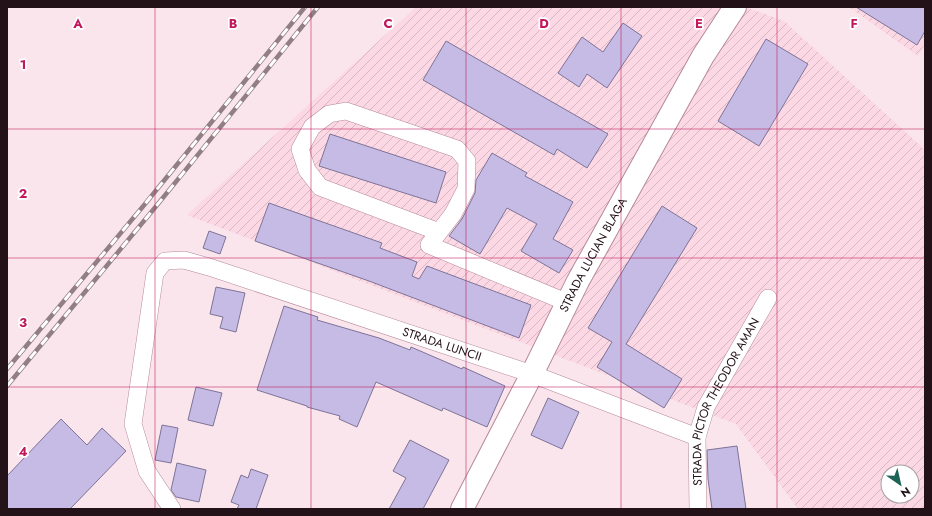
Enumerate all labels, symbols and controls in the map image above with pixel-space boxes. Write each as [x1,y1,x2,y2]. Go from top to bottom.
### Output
text: A [72,14,83,33]
text: B [229,14,238,33]
text: C [383,14,393,33]
text: D [539,14,549,33]
text: E [695,14,703,33]
text: F [850,14,858,33]
text: 1 [20,55,26,74]
text: 2 [19,184,27,203]
street label: STRADA LUCIAN BLAGA [555,194,632,315]
text: 3 [19,313,27,332]
street label: STRADA PICTOR THEODOR AMAN [688,314,764,486]
street label: STRADA LUNCII [400,323,484,366]
text: 4 [18,442,28,461]
north arrow [880,464,920,504]
text: N [897,483,914,501]

